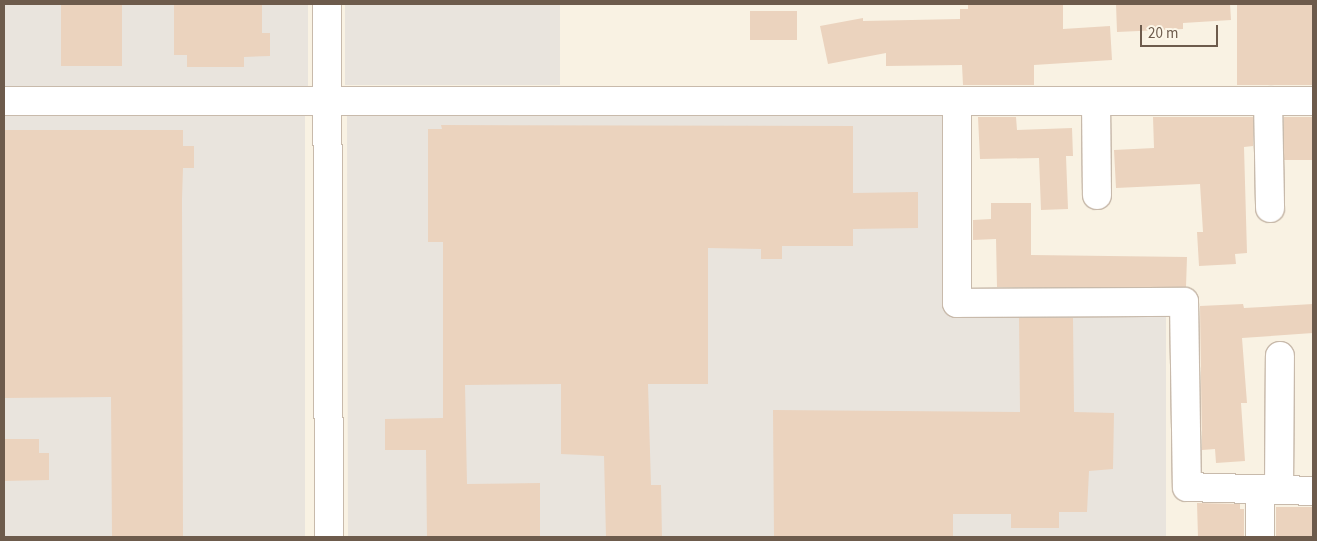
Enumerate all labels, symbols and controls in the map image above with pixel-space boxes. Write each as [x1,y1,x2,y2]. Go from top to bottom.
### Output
scale bar [1142,15,1220,47]
text: 20 m [1148,23,1178,44]

